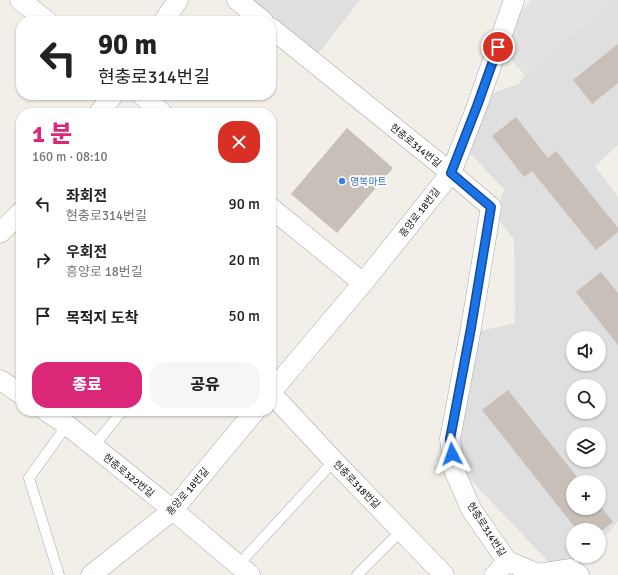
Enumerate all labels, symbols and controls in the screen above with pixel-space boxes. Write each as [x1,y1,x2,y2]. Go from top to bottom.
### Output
text: 90 m [98,28,157,62]
pin [481,30,515,64]
icon: left [32,32,84,84]
icon: arrive [487,36,509,58]
text: 현충로314번길 [98,66,210,88]
text: 1 분 [32,119,72,149]
button: close [218,121,260,163]
street label: 현충로314번길 [387,122,443,170]
text: 160 m · 08:10 [32,149,108,165]
marker: 영복마트 [337,176,347,186]
place label: 영복마트 [350,176,387,188]
street label: 흥양로 18번길 [397,186,443,240]
text: 좌회전 [66,187,107,205]
icon: left [32,193,54,215]
text: 90 m [229,195,260,213]
text: 현충로314번길 [66,208,147,224]
text: 우회전 [66,243,107,261]
icon: right [32,249,54,271]
text: 20 m [229,251,260,269]
text: 흥양로 18번길 [66,264,143,280]
icon: arrive [32,305,54,327]
text: 50 m [229,307,260,325]
text: 목적지 도착 [66,309,138,327]
map controls [566,331,606,563]
button: sound [566,331,606,371]
button: 종료 [32,362,142,408]
button: 공유 [150,362,260,408]
button: search [566,379,606,419]
button: layers [566,427,606,467]
position arrow [431,433,473,475]
street label: 현충로322번길 [100,452,156,500]
street label: 현충로318번길 [330,458,382,511]
street label: 흥양로 18번길 [164,465,212,518]
button: + [566,475,606,515]
street label: 현충로314번길 [464,500,508,559]
button: − [566,523,606,563]

